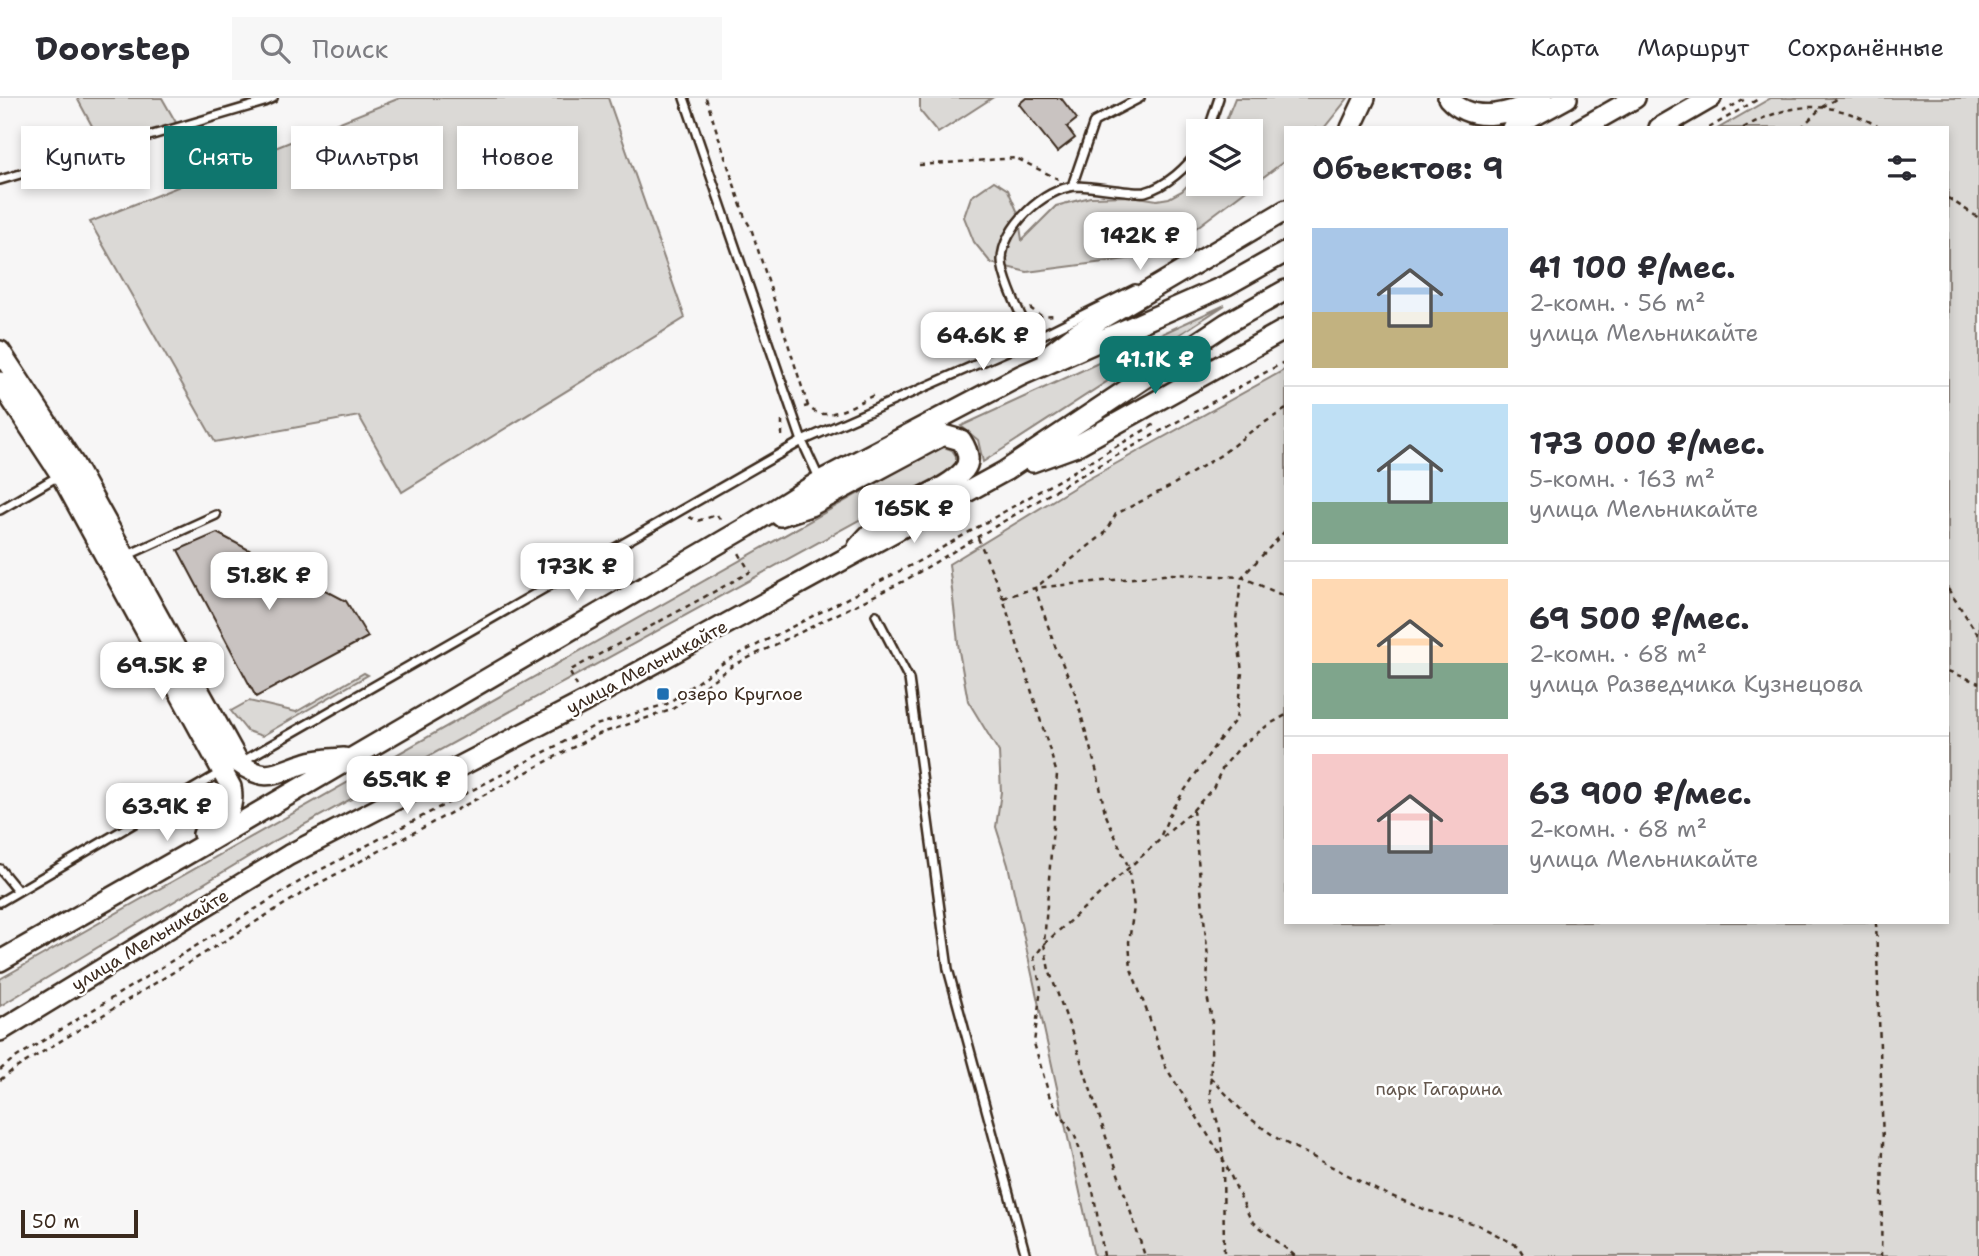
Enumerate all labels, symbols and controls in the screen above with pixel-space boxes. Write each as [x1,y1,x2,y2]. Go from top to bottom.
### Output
search box [232,17,722,80]
text: Doorstep [35,26,190,71]
icon: search [256,29,294,67]
text: Поиск [312,31,388,66]
text: Карта [1531,32,1599,64]
text: Маршрут [1637,32,1749,64]
text: Сохранённые [1787,32,1944,64]
map controls [1186,119,1263,196]
button: layers [1186,119,1263,196]
chip: Купить [21,126,150,189]
chip: Снять [164,126,277,189]
chip: Фильтры [291,126,443,189]
chip: Новое [457,126,578,189]
text: Объектов: 9 [1312,148,1504,189]
icon: filters [1883,149,1921,187]
pin: 142K ₽ [1083,212,1197,272]
text: 142K ₽ [1100,220,1180,250]
text: 41 100 ₽/мес. [1529,247,1736,288]
icon: home [1368,256,1452,340]
text: 2-комн. · 56 m² [1529,288,1706,318]
pin: 64.6K ₽ [918,313,1048,372]
text: улица Мельникайте [1529,318,1758,348]
text: 64.6K ₽ [937,320,1029,350]
pin: 41.1K ₽ [1090,336,1220,396]
text: 41.1K ₽ [1116,344,1194,374]
text: 173 000 ₽/мес. [1529,423,1765,464]
icon: home [1368,432,1452,516]
text: 5-комн. · 163 m² [1529,464,1715,494]
pin: 165K ₽ [857,486,971,545]
text: 165K ₽ [874,493,954,523]
text: улица Мельникайте [1529,494,1758,524]
pin: 173K ₽ [520,544,634,603]
text: 173K ₽ [536,551,618,581]
pin: 51.8K ₽ [204,552,334,612]
text: 51.8K ₽ [227,560,311,590]
text: 69 500 ₽/мес. [1529,598,1750,639]
icon: home [1368,607,1452,691]
street label: улица Мельникайте [562,614,732,720]
text: 2-комн. · 68 m² [1529,639,1707,669]
pin: 69.5K ₽ [97,642,227,702]
text: 69.5K ₽ [116,650,208,680]
text: улица Разведчика Кузнецова [1529,669,1863,699]
place label: озеро Круглое [677,682,803,706]
marker: озеро Круглое [655,686,671,702]
pin: 65.9K ₽ [342,756,472,816]
text: 65.9K ₽ [363,764,451,794]
text: 63 900 ₽/мес. [1529,773,1752,814]
icon: home [1368,782,1452,866]
pin: 63.9K ₽ [102,784,232,843]
text: 63.9K ₽ [122,791,212,821]
text: 2-комн. · 68 m² [1529,814,1707,844]
text: улица Мельникайте [1529,844,1758,874]
street label: улица Мельникайте [67,883,233,997]
park label: парк Гагарина [1376,1077,1502,1101]
scale bar [21,1207,138,1239]
text: 50 m [32,1209,80,1234]

